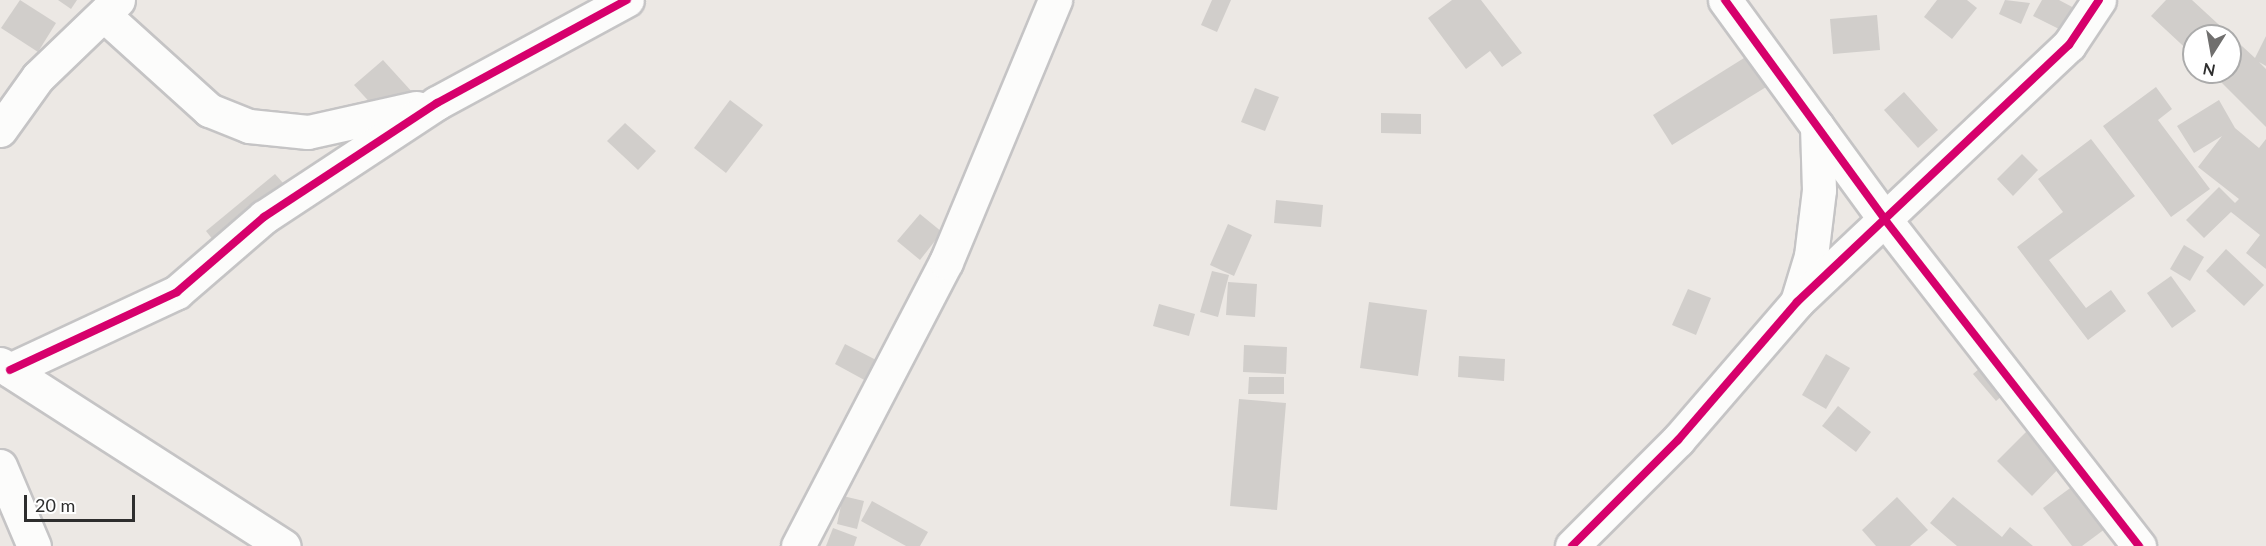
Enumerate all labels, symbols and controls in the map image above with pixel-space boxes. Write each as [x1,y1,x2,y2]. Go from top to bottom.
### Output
north arrow [2182,24,2242,84]
text: N [2201,60,2217,81]
scale bar [27,483,138,521]
text: 20 m [35,494,75,516]

